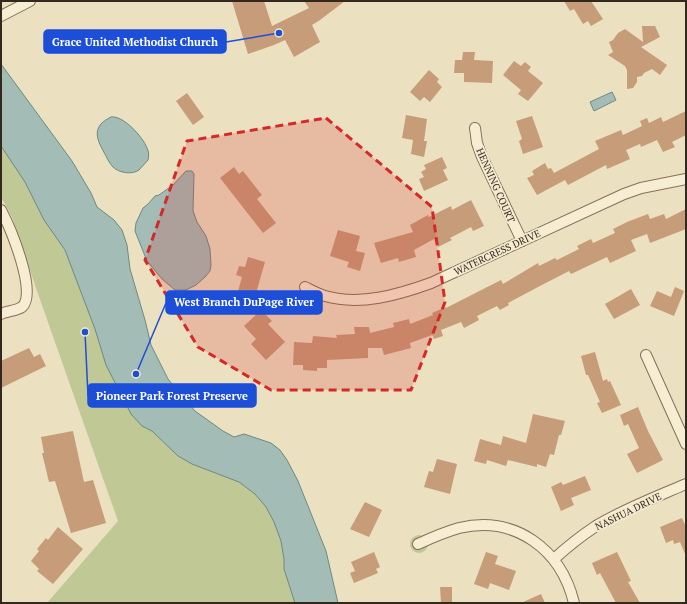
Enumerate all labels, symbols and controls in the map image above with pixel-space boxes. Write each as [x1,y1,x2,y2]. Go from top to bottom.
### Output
callout: Grace United Methodist Church [44,30,226,53]
text: Grace United Methodist Church [52,35,218,49]
street label: HENNING COURT [473,146,518,225]
street label: WATERCRESS DRIVE [452,227,543,278]
callout: West Branch DuPage River [166,291,322,314]
text: West Branch DuPage River [174,295,314,309]
callout: Pioneer Park Forest Preserve [88,384,256,407]
text: Pioneer Park Forest Preserve [96,389,248,403]
street label: NASHUA DRIVE [593,490,664,533]

